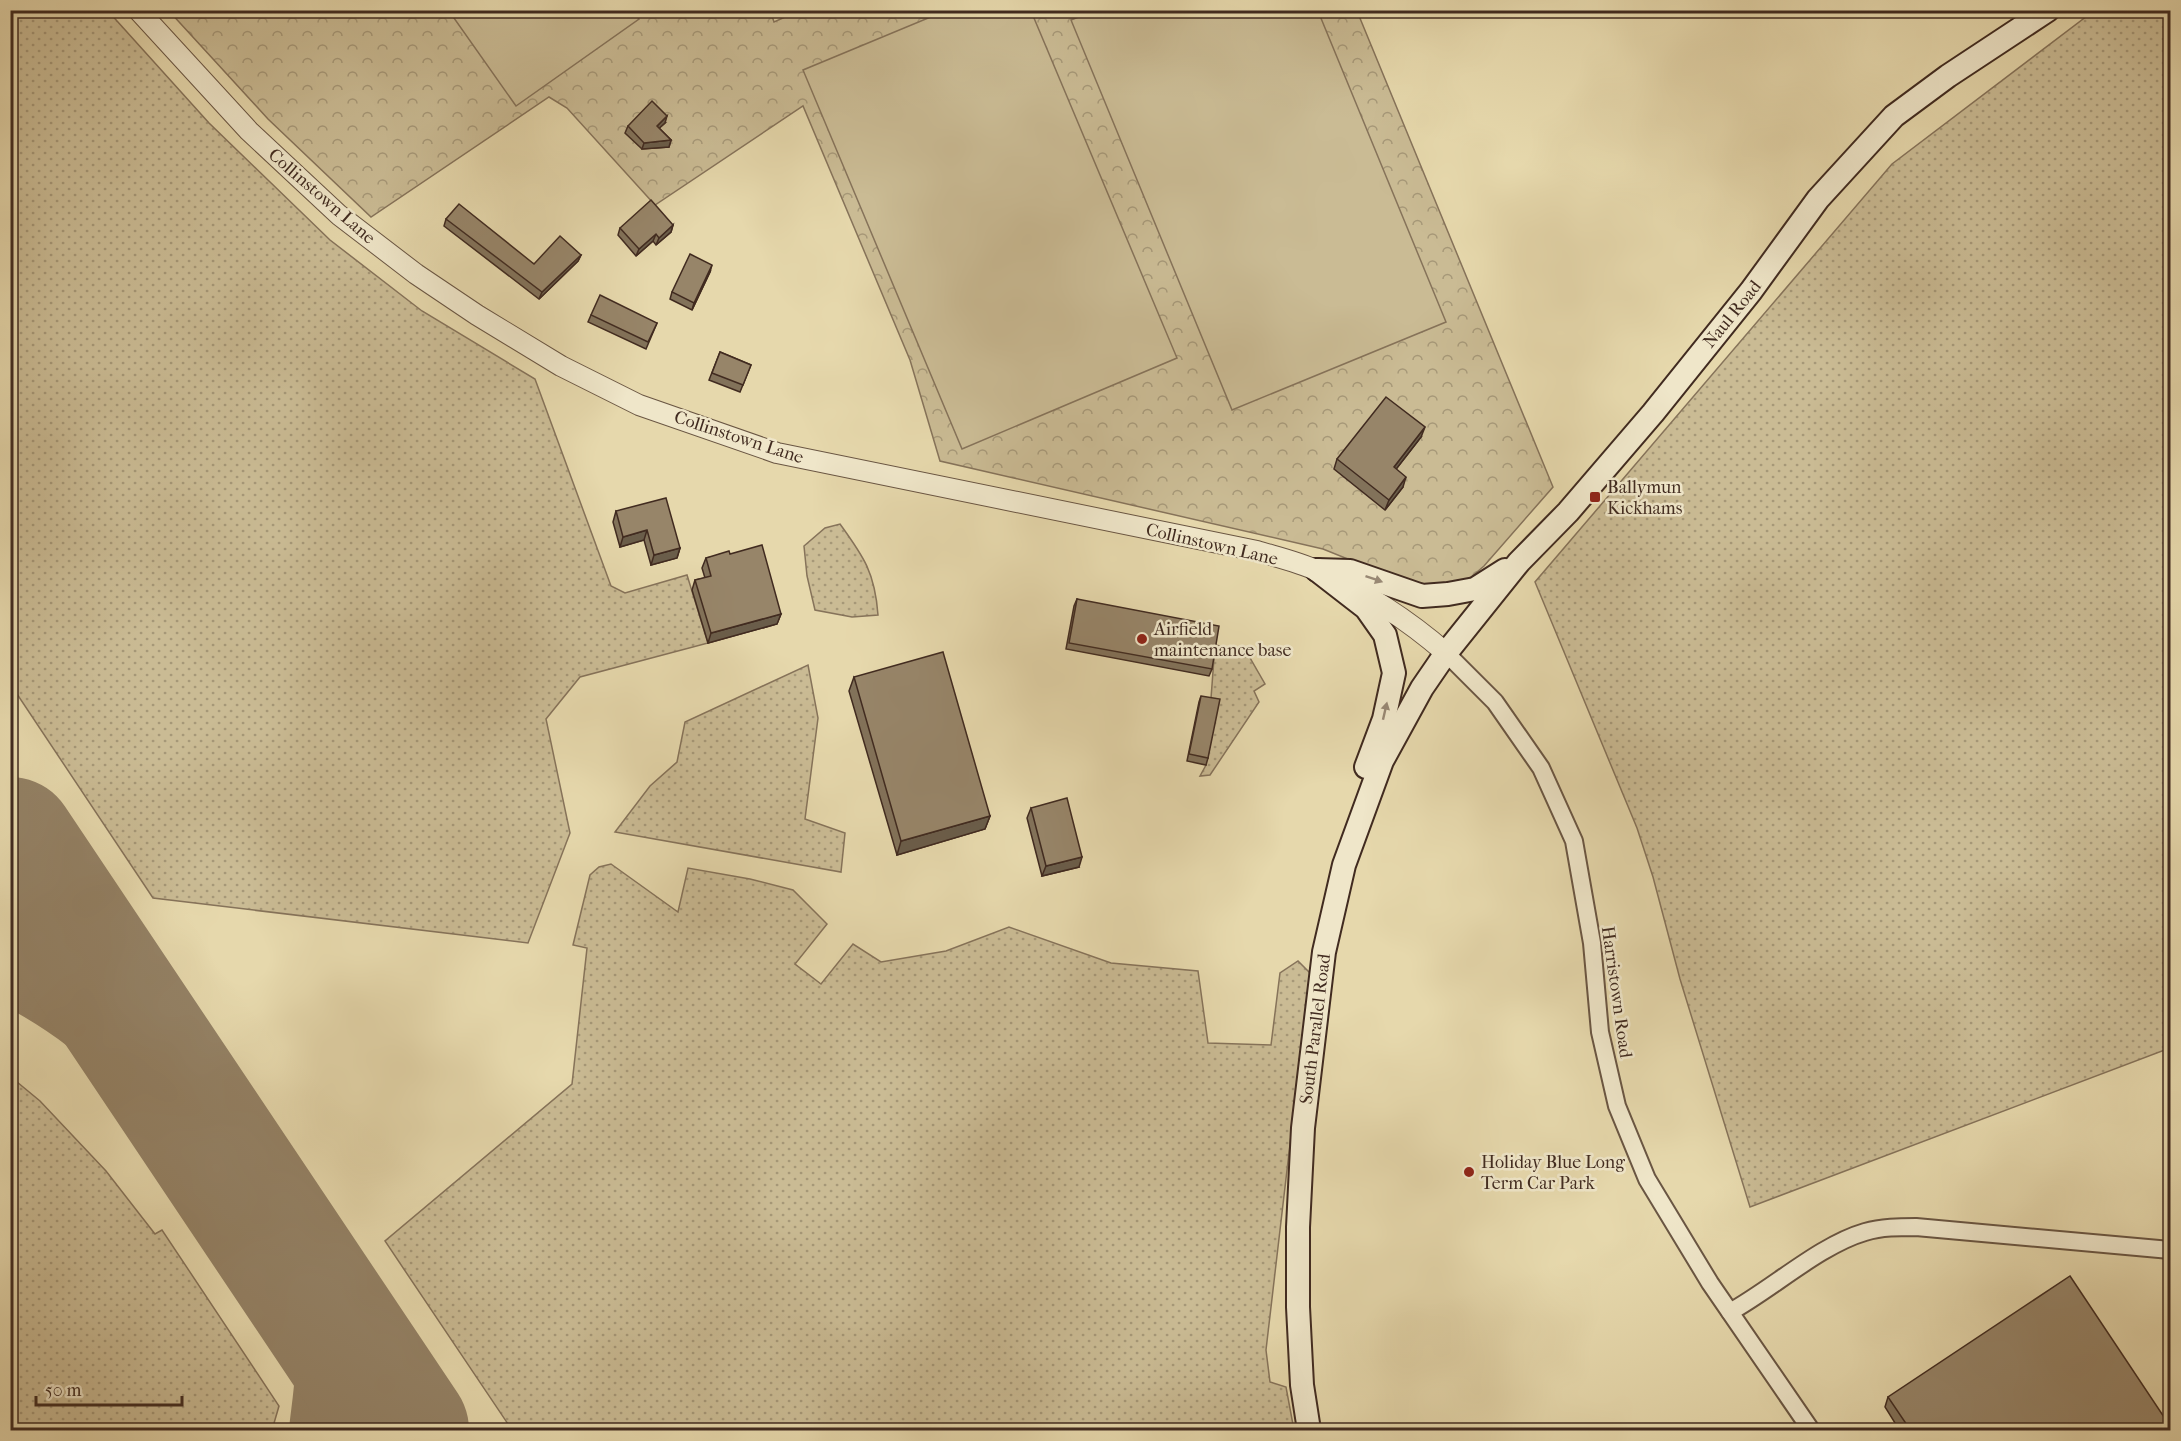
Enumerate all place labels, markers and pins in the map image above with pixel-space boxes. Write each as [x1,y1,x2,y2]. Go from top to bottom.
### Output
place label: Ballymun Kickhams [1607,477,1683,519]
marker: Ballymun Kickhams [1588,490,1602,504]
place label: Airfield maintenance base [1153,619,1291,661]
marker: Airfield maintenance base [1135,632,1149,646]
place label: Holiday Blue Long Term Car Park [1481,1152,1625,1194]
marker: Holiday Blue Long Term Car Park [1462,1165,1476,1179]

